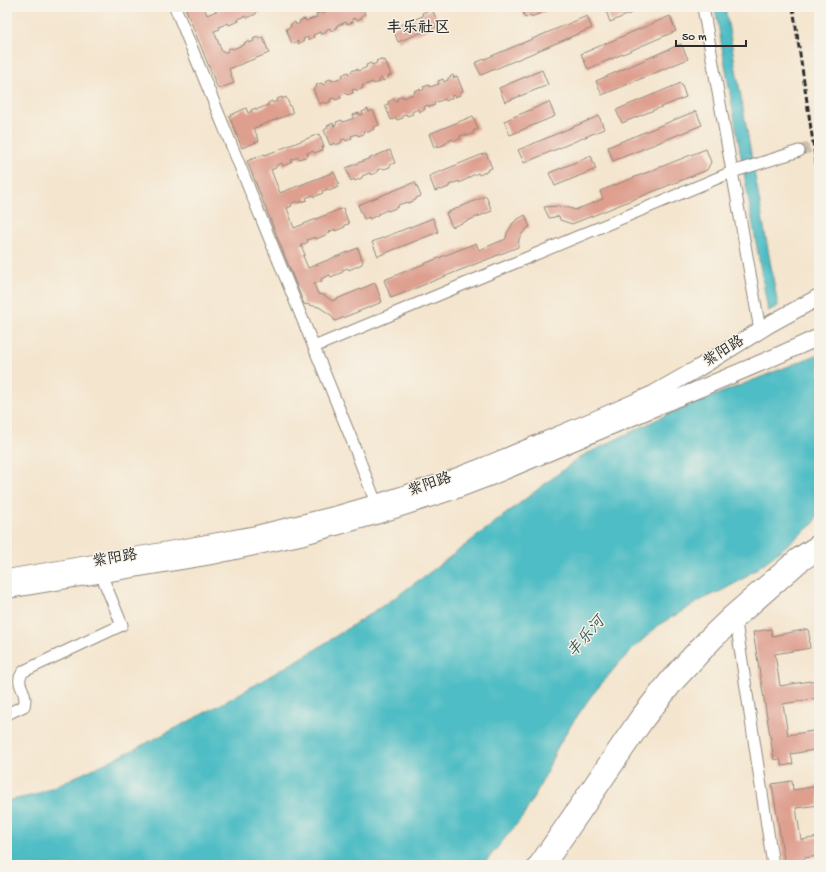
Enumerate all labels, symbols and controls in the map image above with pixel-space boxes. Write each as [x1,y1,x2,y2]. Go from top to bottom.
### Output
district label: 丰乐社区 [386,19,450,39]
scale bar [676,22,746,48]
text: 50 m [682,31,707,45]
street label: 紫阳路 [700,332,748,372]
street label: 紫阳路 [406,469,454,501]
street label: 紫阳路 [91,546,139,572]
water label: 丰乐河 [563,611,612,662]

